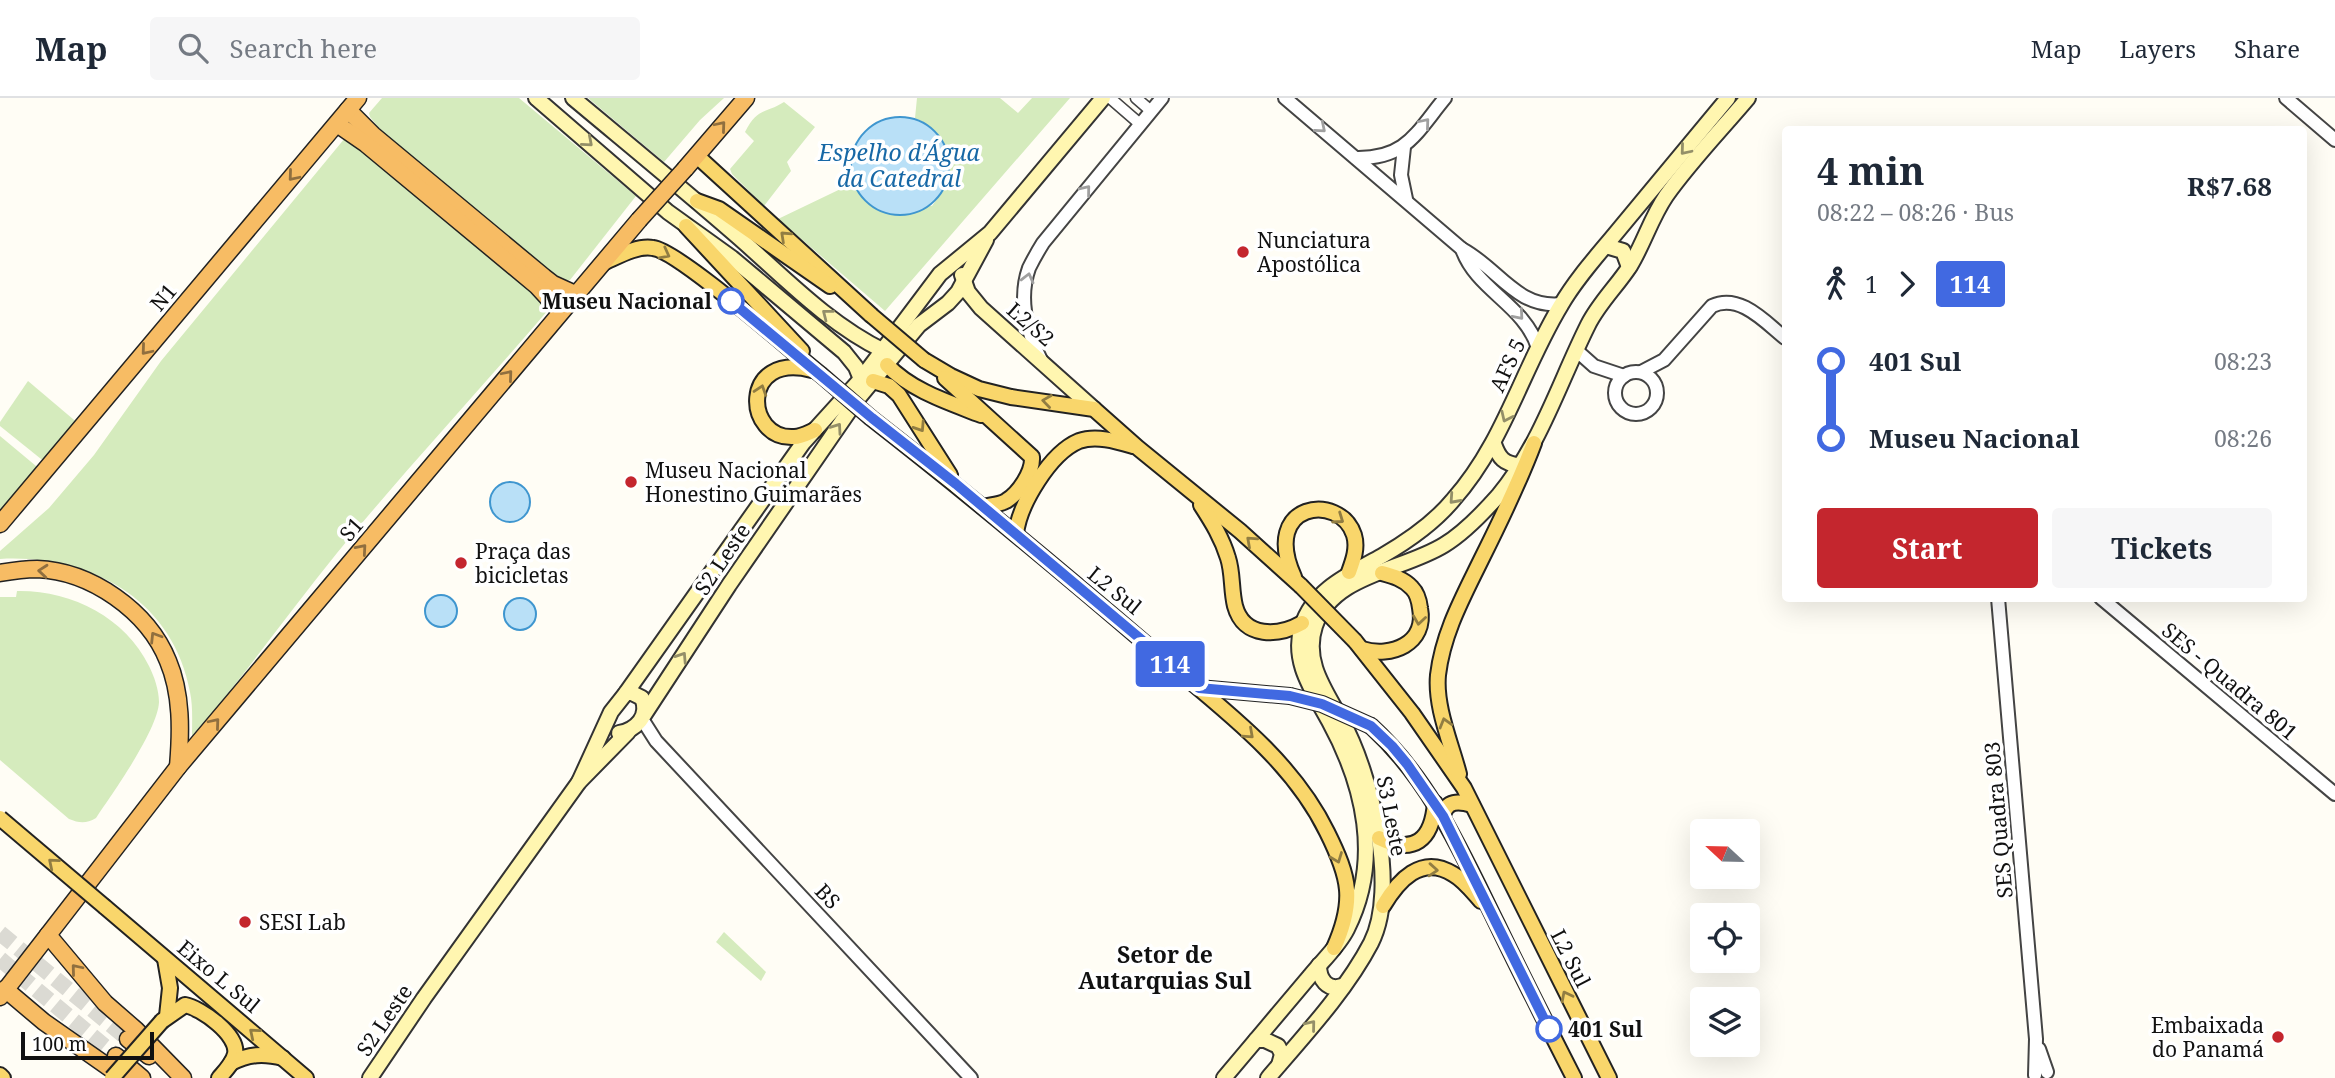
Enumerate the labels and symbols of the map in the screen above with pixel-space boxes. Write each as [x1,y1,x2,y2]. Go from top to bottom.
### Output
one-way arrow [1417,118,1429,131]
one-way arrow [1312,120,1325,132]
one-way arrow [713,122,725,135]
one-way arrow [580,134,593,146]
water label: Espelho d'Água da Catedral [817,136,981,194]
one-way arrow [1680,143,1693,155]
one-way arrow [289,167,301,180]
one-way arrow [1077,186,1090,198]
place label: Nunciatura Apostólica [1257,226,1371,278]
one-way arrow [780,232,793,245]
marker: Nunciatura Apostólica [1235,244,1251,260]
one-way arrow [658,245,670,259]
one-way arrow [1020,272,1034,284]
street label: N1 [143,277,183,317]
place label: Museu Nacional [542,287,713,315]
marker: Museu Nacional [718,288,744,314]
street label: L2/S2 [1001,296,1061,352]
one-way arrow [1511,307,1523,320]
one-way arrow [822,309,834,322]
street label: AFS 5 [1483,334,1531,396]
one-way arrow [142,342,155,355]
one-way arrow [499,370,512,382]
one-way arrow [753,384,768,396]
one-way arrow [1042,394,1053,409]
one-way arrow [1500,410,1514,422]
one-way arrow [911,419,924,432]
one-way arrow [828,423,841,436]
place label: Museu Nacional Honestino Guimarães [645,456,862,508]
marker: Museu Nacional Honestino Guimarães [623,474,639,490]
one-way arrow [1450,491,1462,504]
street label: S1 [333,511,369,547]
one-way arrow [1331,511,1344,523]
street label: S2 Leste [688,518,756,600]
one-way arrow [1246,536,1259,549]
place label: Praça das bicicletas [475,537,571,589]
one-way arrow [354,545,366,558]
marker: Praça das bicicletas [453,555,469,571]
street label: L2 Sul [1082,560,1148,621]
one-way arrow [37,564,48,579]
one-way arrow [1411,614,1426,626]
street label: SES - Quadra 801 [2156,616,2304,746]
one-way arrow [150,631,163,644]
line badge: 114 [1130,641,1210,687]
one-way arrow [673,652,686,665]
one-way arrow [1439,717,1453,729]
one-way arrow [207,719,219,732]
one-way arrow [1241,726,1254,738]
street label: SES Quadra 803 [1977,741,2019,899]
street label: S3 Leste [1371,774,1413,858]
north arrow [1690,819,1760,889]
one-way arrow [1329,851,1343,864]
one-way arrow [48,859,61,871]
one-way arrow [1428,862,1439,877]
street label: BS [809,877,847,915]
place label: SESI Lab [259,908,346,936]
marker: SESI Lab [237,914,253,930]
street label: L2 Sul [1545,924,1598,992]
street label: Eixo L Sul [172,933,266,1019]
district label: Setor de Autarquias Sul [1078,938,1252,996]
one-way arrow [72,965,84,978]
street label: S2 Leste [350,979,418,1061]
one-way arrow [1561,991,1575,1003]
place label: Embaixada do Panamá [2151,1011,2264,1063]
place label: 401 Sul [1568,1015,1643,1043]
marker: 401 Sul [1536,1016,1562,1042]
one-way arrow [1303,1021,1316,1033]
scale bar [21,1029,154,1061]
one-way arrow [250,1029,262,1042]
marker: Embaixada do Panamá [2270,1029,2286,1045]

